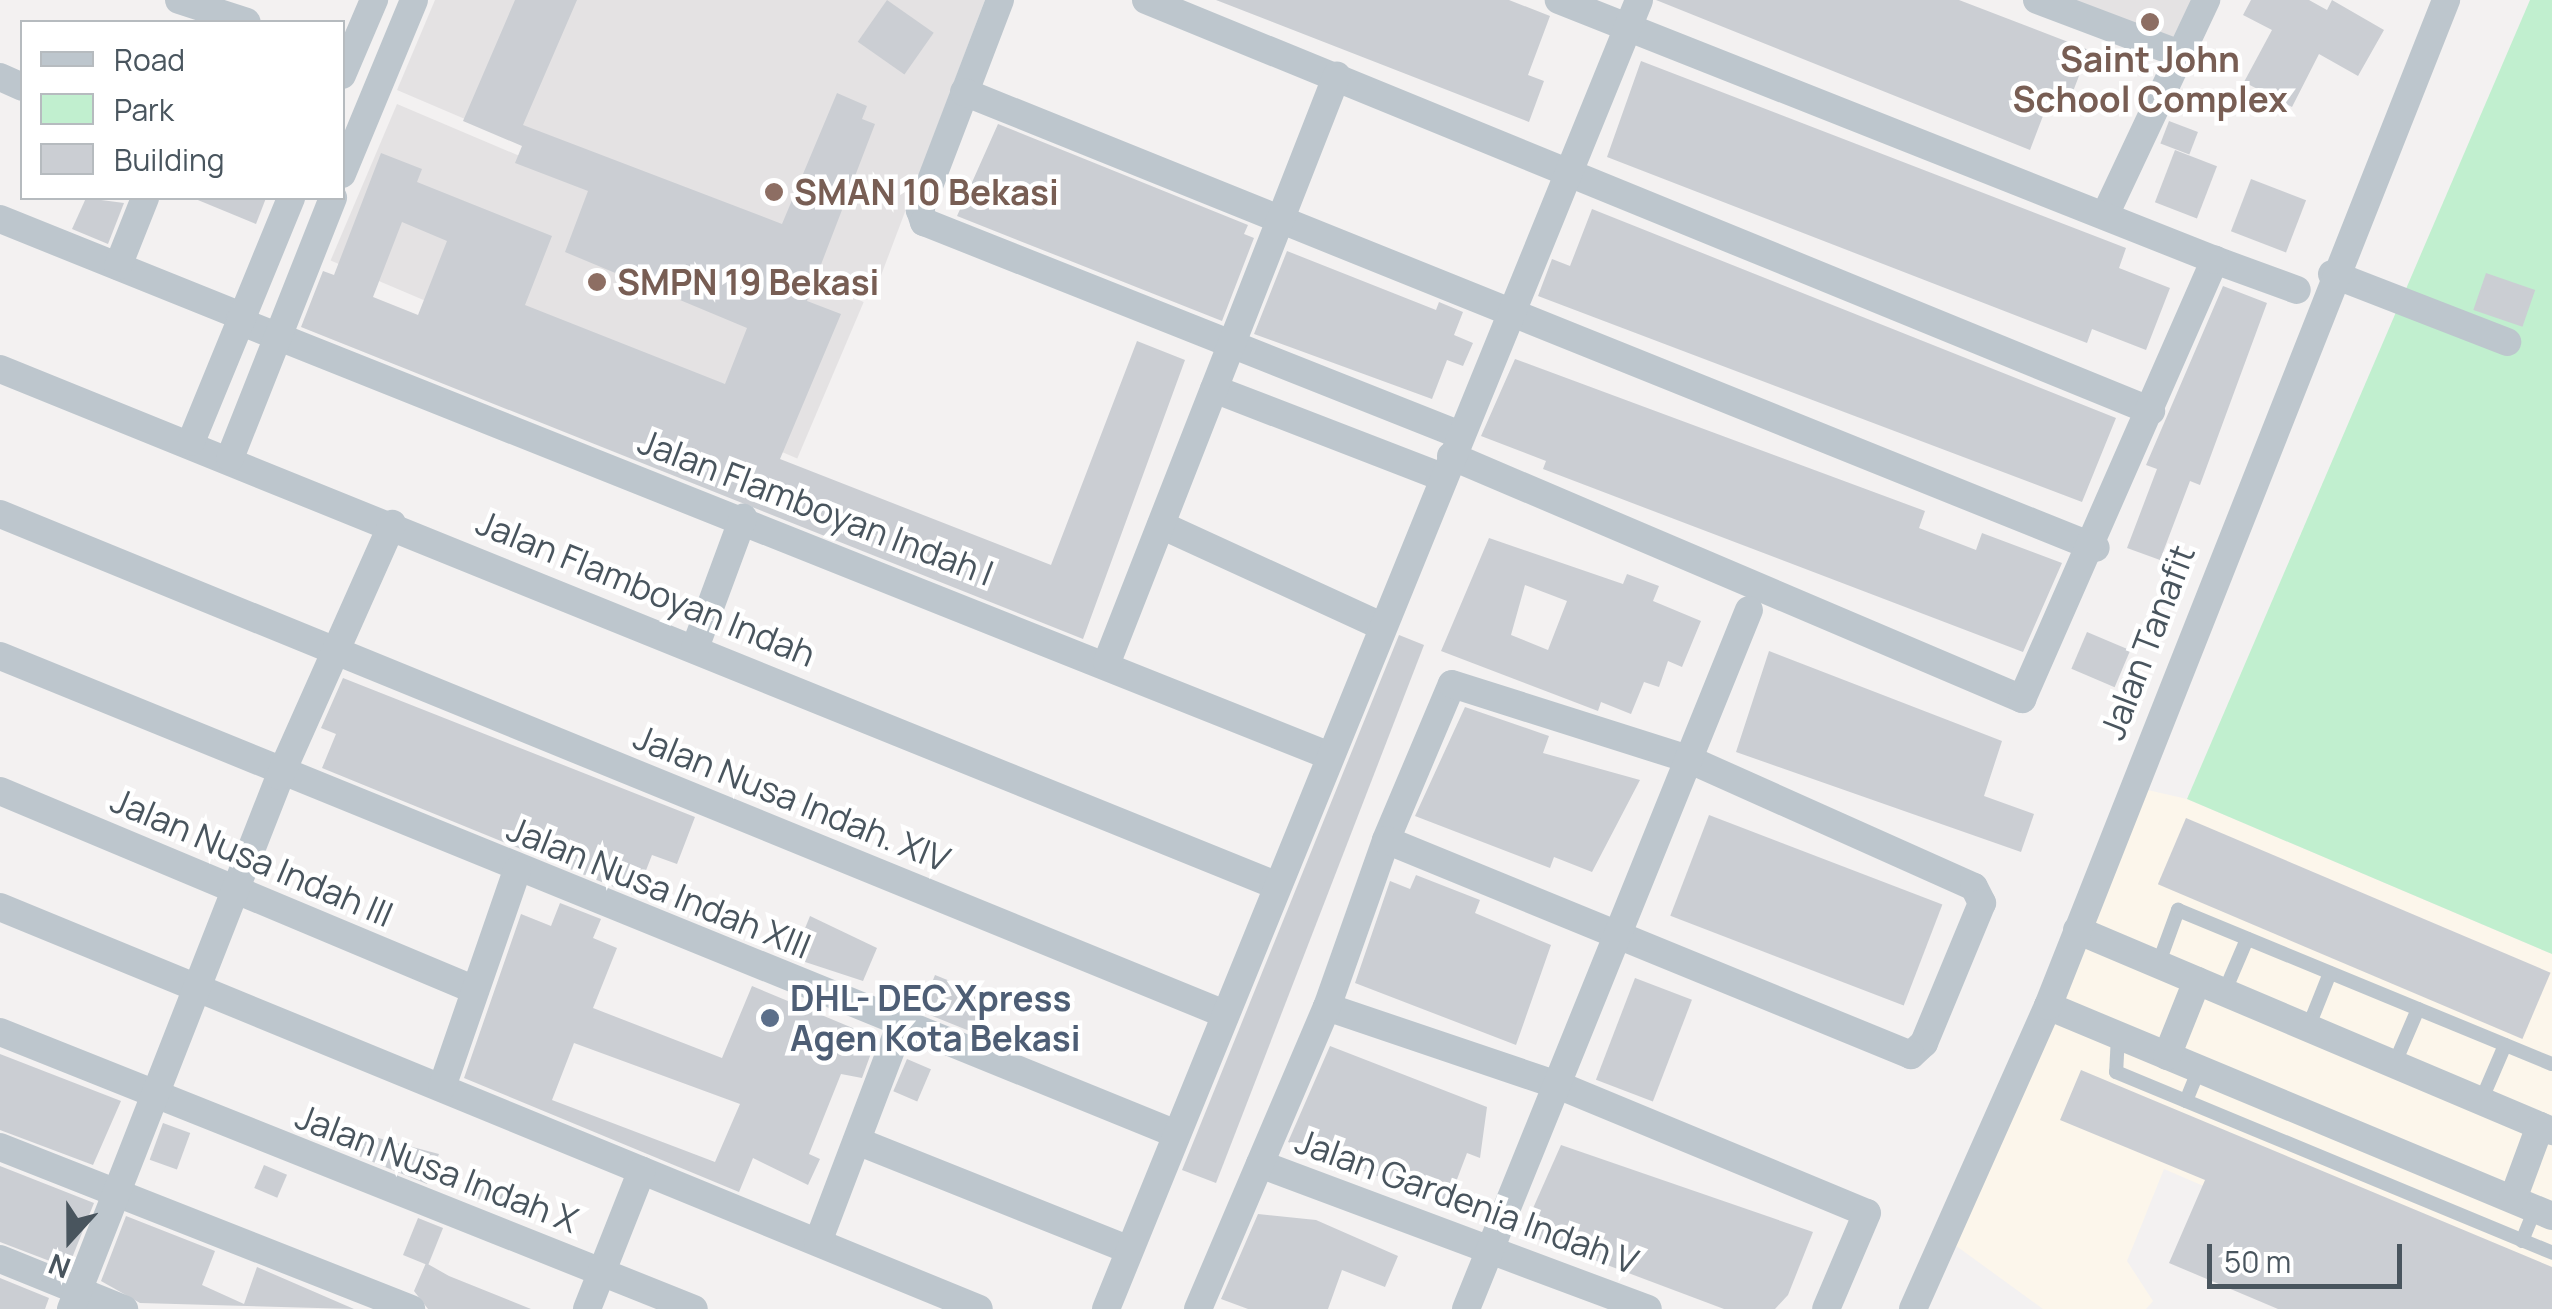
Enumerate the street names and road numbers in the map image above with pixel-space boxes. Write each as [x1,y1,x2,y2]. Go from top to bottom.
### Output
street label: Jalan Flamboyan Indah I [633,420,999,594]
street label: Jalan Flamboyan Indah [471,501,821,675]
street label: Jalan Tanafit [2091,539,2203,745]
street label: Jalan Nusa Indah. XIV [628,715,956,881]
street label: Jalan Nusa Indah III [105,779,399,935]
street label: Jalan Nusa Indah XIII [501,807,817,967]
street label: Jalan Nusa Indah X [290,1095,584,1241]
street label: Jalan Gardenia Indah V [1290,1119,1644,1283]

